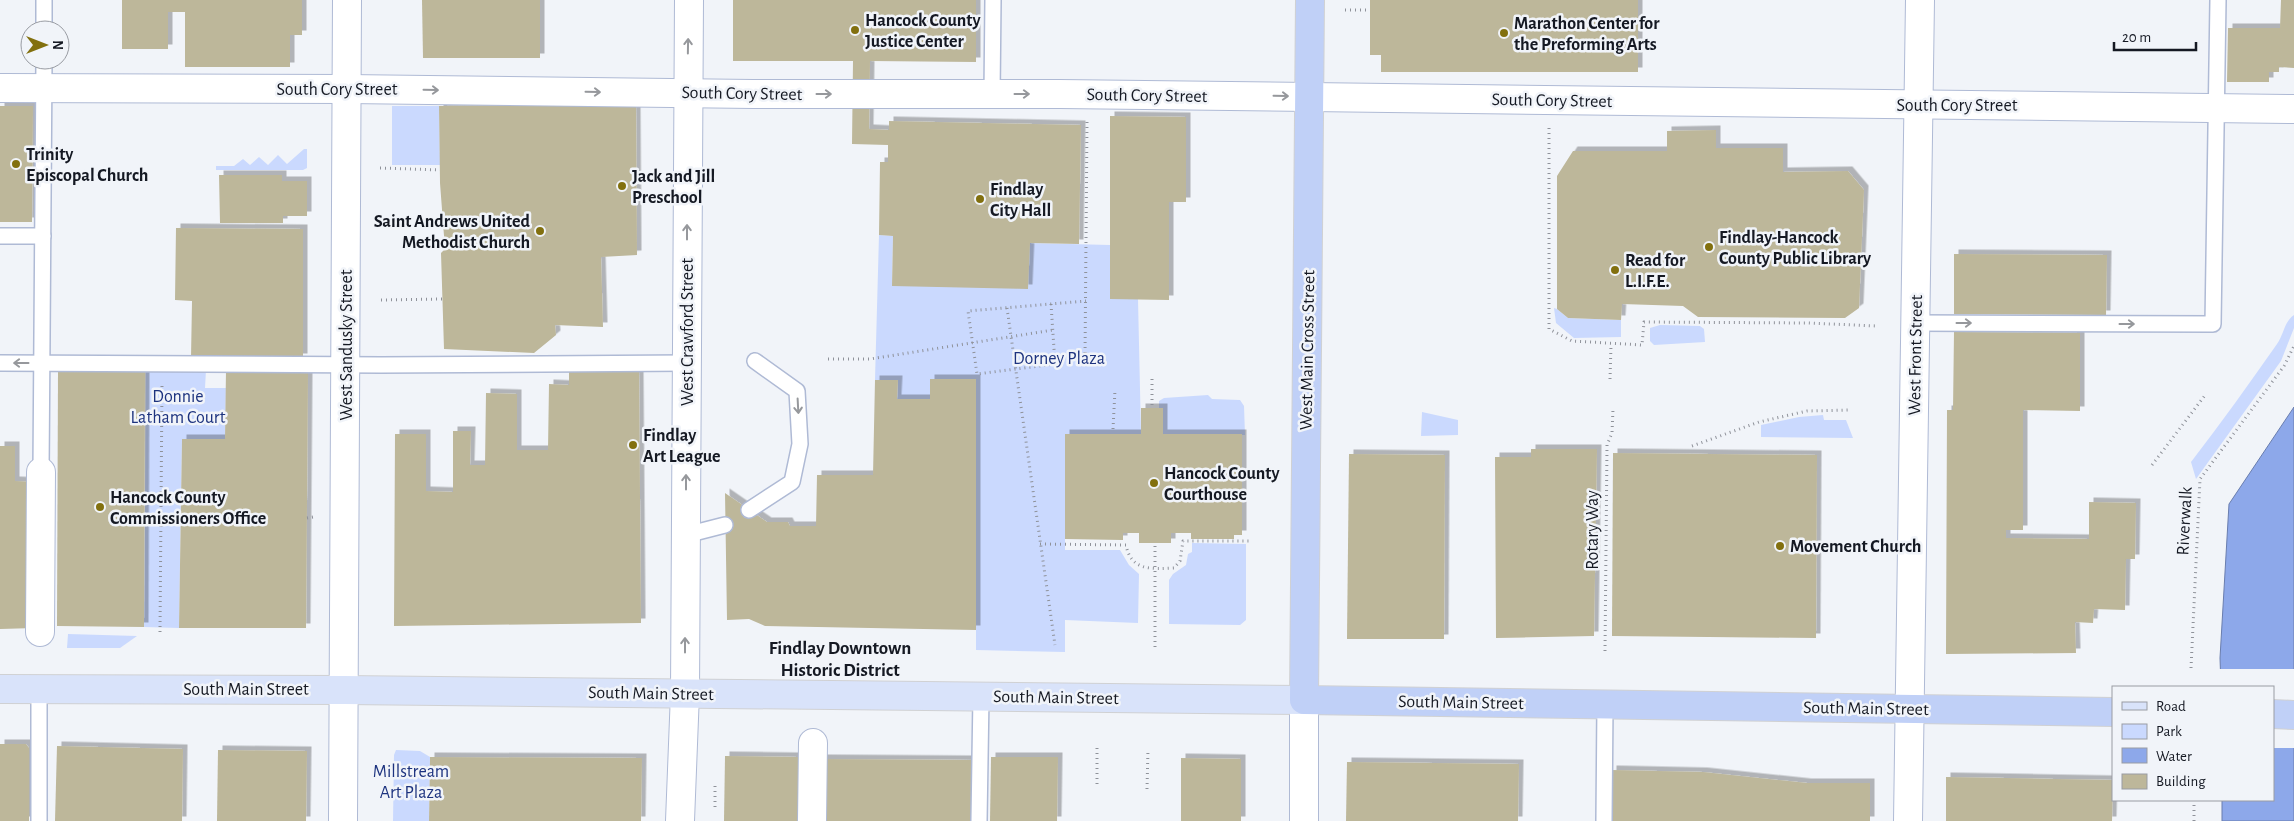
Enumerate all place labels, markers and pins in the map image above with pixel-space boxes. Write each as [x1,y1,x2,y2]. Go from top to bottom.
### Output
place label: Hancock County Justice Center [865,12,981,51]
place label: Marathon Center for the Preforming Arts [1514,15,1660,54]
marker: Hancock County Justice Center [849,24,861,36]
marker: Marathon Center for the Preforming Arts [1498,27,1510,39]
place label: Trinity Episcopal Church [26,146,148,185]
marker: Trinity Episcopal Church [10,158,22,170]
place label: Jack and Jill Preschool [632,168,715,207]
marker: Jack and Jill Preschool [616,180,628,192]
place label: Findlay City Hall [990,181,1051,220]
marker: Findlay City Hall [974,193,986,205]
place label: Saint Andrews United Methodist Church [374,213,531,252]
marker: Saint Andrews United Methodist Church [534,225,546,237]
place label: Findlay-Hancock County Public Library [1719,229,1872,268]
marker: Findlay-Hancock County Public Library [1703,241,1715,253]
place label: Read for L.I.F.E. [1625,252,1686,291]
marker: Read for L.I.F.E. [1609,264,1621,276]
place label: Findlay Art League [643,427,721,466]
marker: Findlay Art League [627,439,639,451]
place label: Hancock County Courthouse [1164,465,1280,504]
marker: Hancock County Courthouse [1148,477,1160,489]
place label: Hancock County Commissioners Office [110,489,266,528]
marker: Hancock County Commissioners Office [94,501,106,513]
place label: Movement Church [1790,538,1921,556]
marker: Movement Church [1774,540,1786,552]

